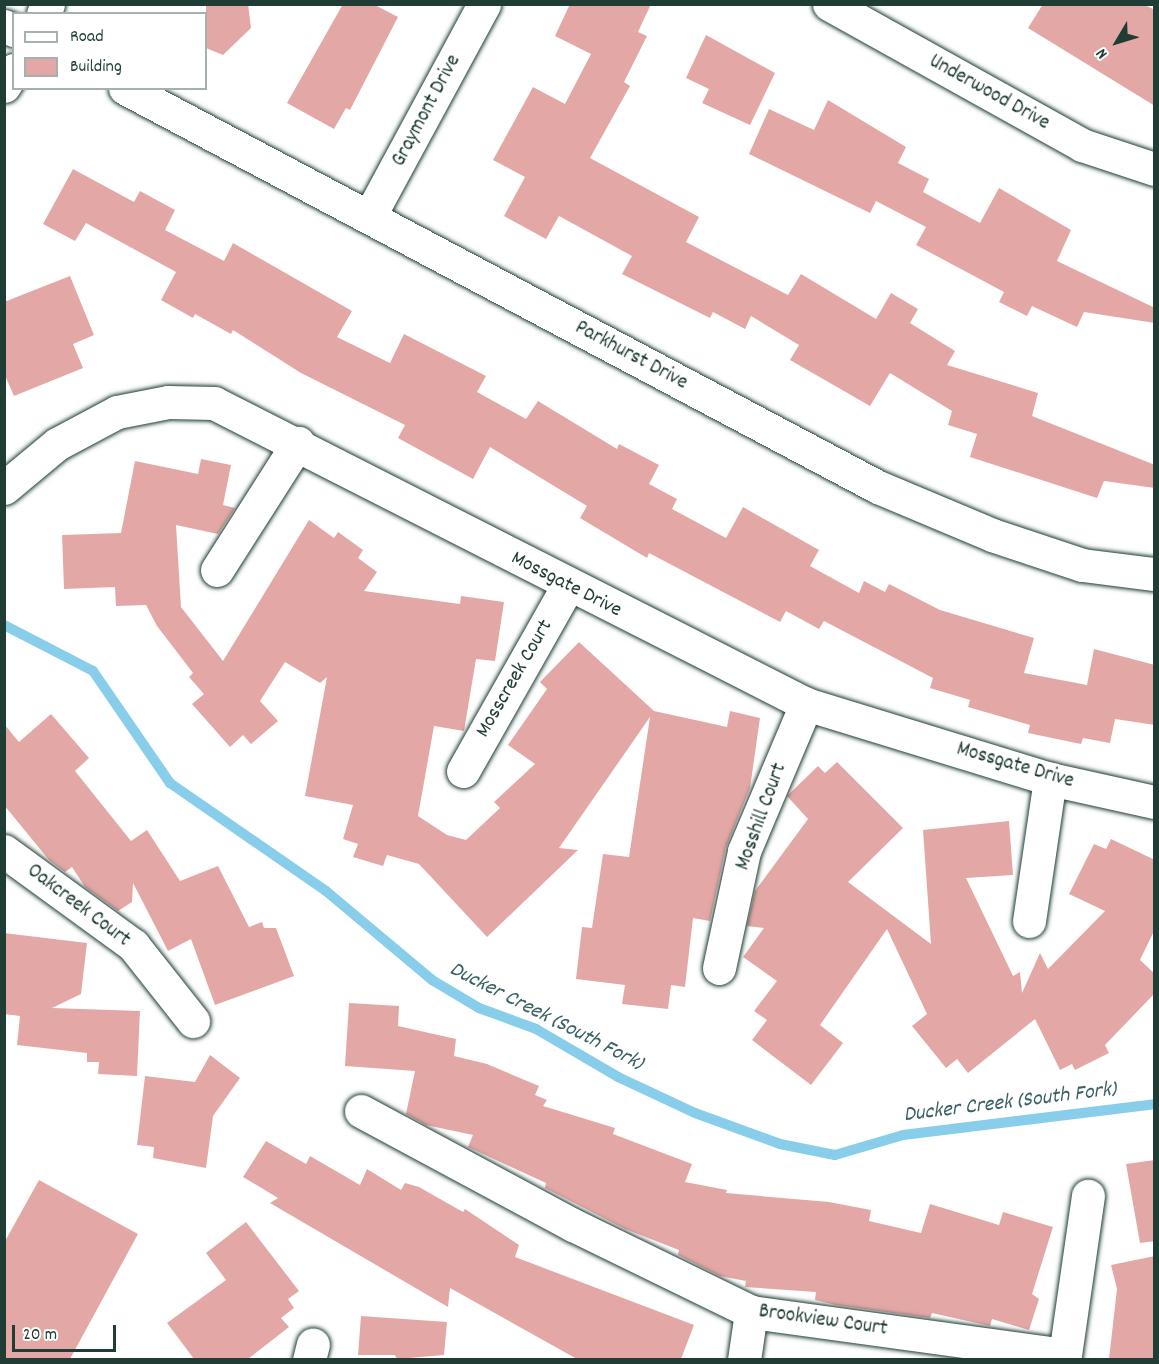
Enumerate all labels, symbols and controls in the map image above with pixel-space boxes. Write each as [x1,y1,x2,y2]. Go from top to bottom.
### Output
legend [12,12,207,90]
north arrow [1087,12,1147,72]
text: Road [70,25,104,50]
text: N [1091,43,1114,64]
street label: Underwood Drive [924,49,1054,137]
street label: Graymont Drive [387,51,467,171]
text: Building [70,55,122,80]
street label: Parkhurst Drive [570,316,692,396]
street label: Mossgate Drive [507,546,625,624]
street label: Mosscreek Court [471,616,559,742]
street label: Mossgate Drive [954,737,1076,795]
street label: Mosshill Court [731,760,793,874]
street label: Oakcreek Court [21,859,135,953]
water label: Ducker Creek (South Fork) [445,957,647,1077]
water label: Ducker Creek (South Fork) [902,1077,1118,1129]
street label: Brookview Court [757,1300,889,1342]
scale bar [15,1313,118,1351]
text: 20 m [23,1323,57,1348]

